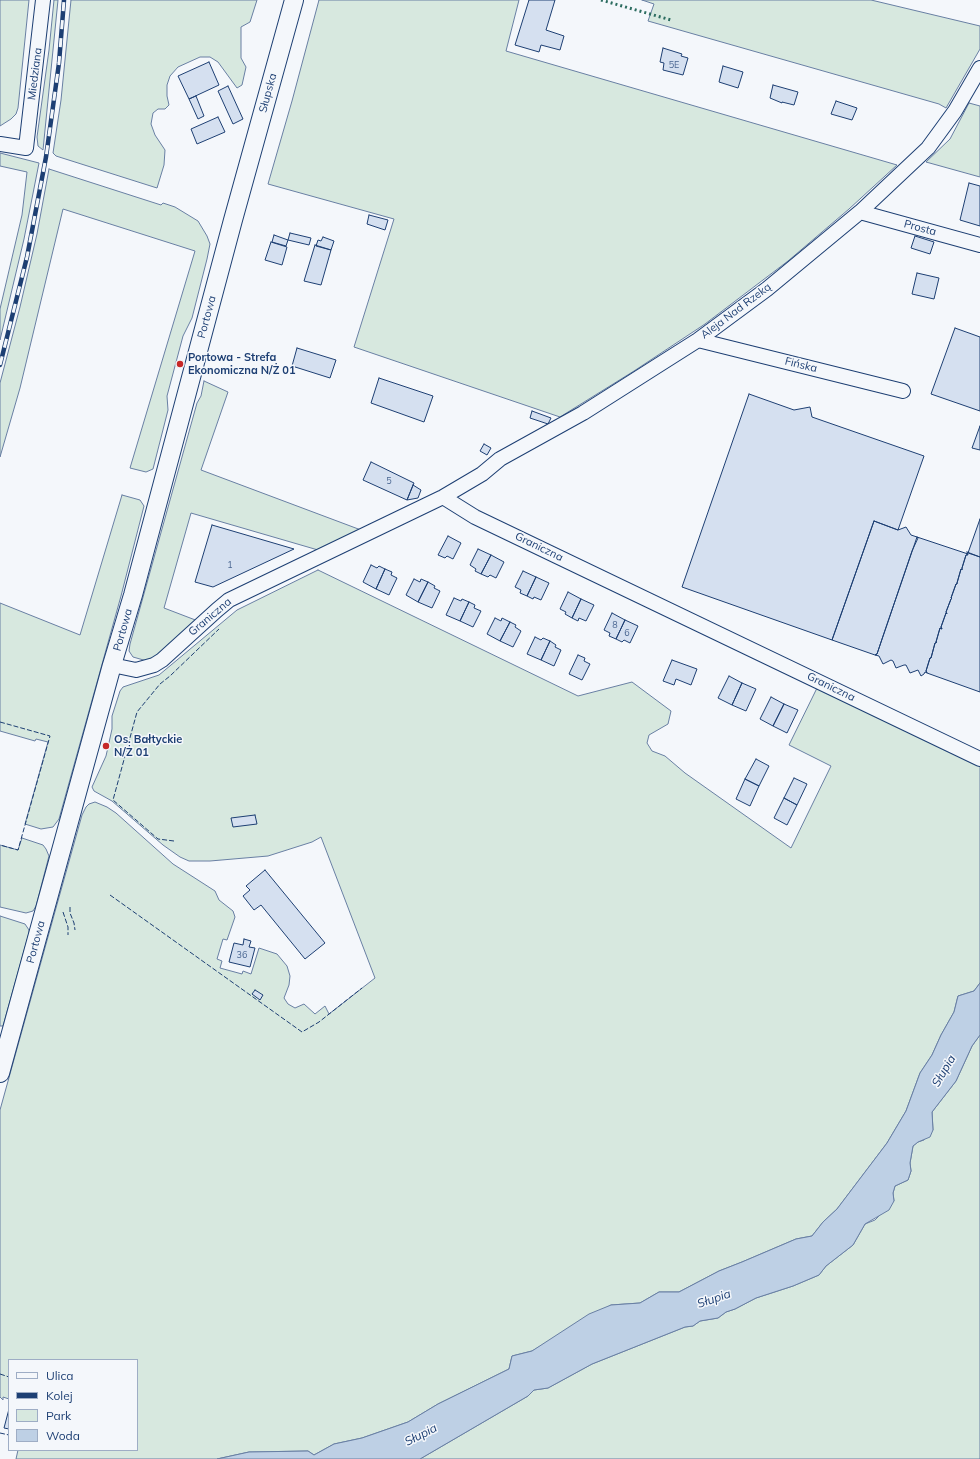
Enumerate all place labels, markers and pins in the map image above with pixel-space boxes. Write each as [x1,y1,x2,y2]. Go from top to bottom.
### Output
place label: Portowa - Strefa Ekonomiczna N/Ż 01 [188,351,296,377]
marker: Portowa - Strefa Ekonomiczna N/Ż 01 [175,359,185,369]
place label: Os. Bałtyckie N/Ż 01 [114,733,182,759]
marker: Os. Bałtyckie N/Ż 01 [101,741,111,751]

